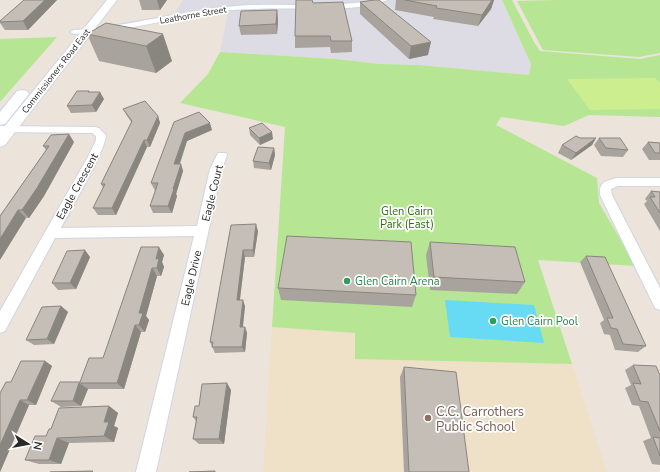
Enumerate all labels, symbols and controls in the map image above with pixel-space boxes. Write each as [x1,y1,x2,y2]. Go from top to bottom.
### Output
street label: Leathorne Street [159,3,228,27]
street label: Commissioners Road East [19,26,93,116]
street label: Eagle Crescent [53,150,102,222]
street label: Eagle Court [198,163,227,223]
park label: Glen Cairn Park (East) [380,204,434,232]
street label: Eagle Drive [178,249,205,307]
place label: Glen Cairn Arena [355,274,440,289]
marker: Glen Cairn Arena [342,276,352,286]
place label: Glen Cairn Pool [501,314,579,329]
marker: Glen Cairn Pool [488,316,498,326]
place label: C.C. Carrothers Public School [436,403,524,436]
marker: C.C. Carrothers Public School [423,413,433,423]
north arrow [8,424,48,464]
text: N [29,440,45,451]

